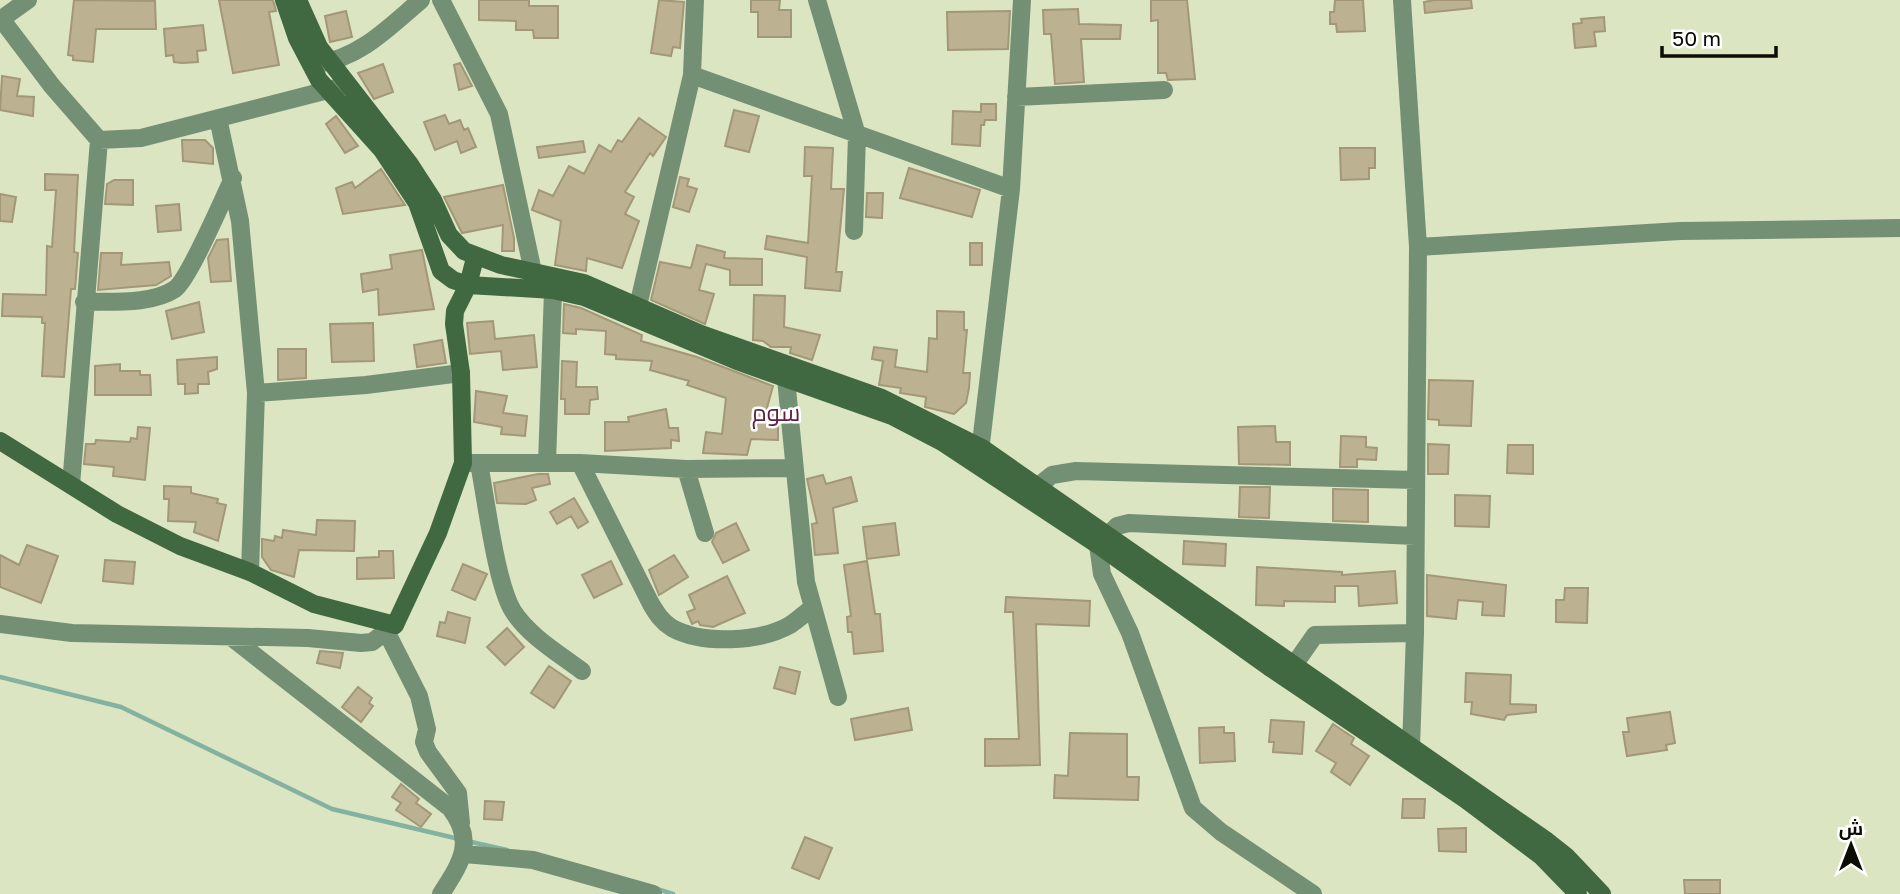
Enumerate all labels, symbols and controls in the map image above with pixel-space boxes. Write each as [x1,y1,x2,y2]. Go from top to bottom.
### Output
scale bar [1662,14,1776,58]
text: 50 m [1672,25,1721,51]
district label: سوم [752,397,800,429]
north arrow [1816,810,1886,880]
text: ش [1839,816,1863,840]

